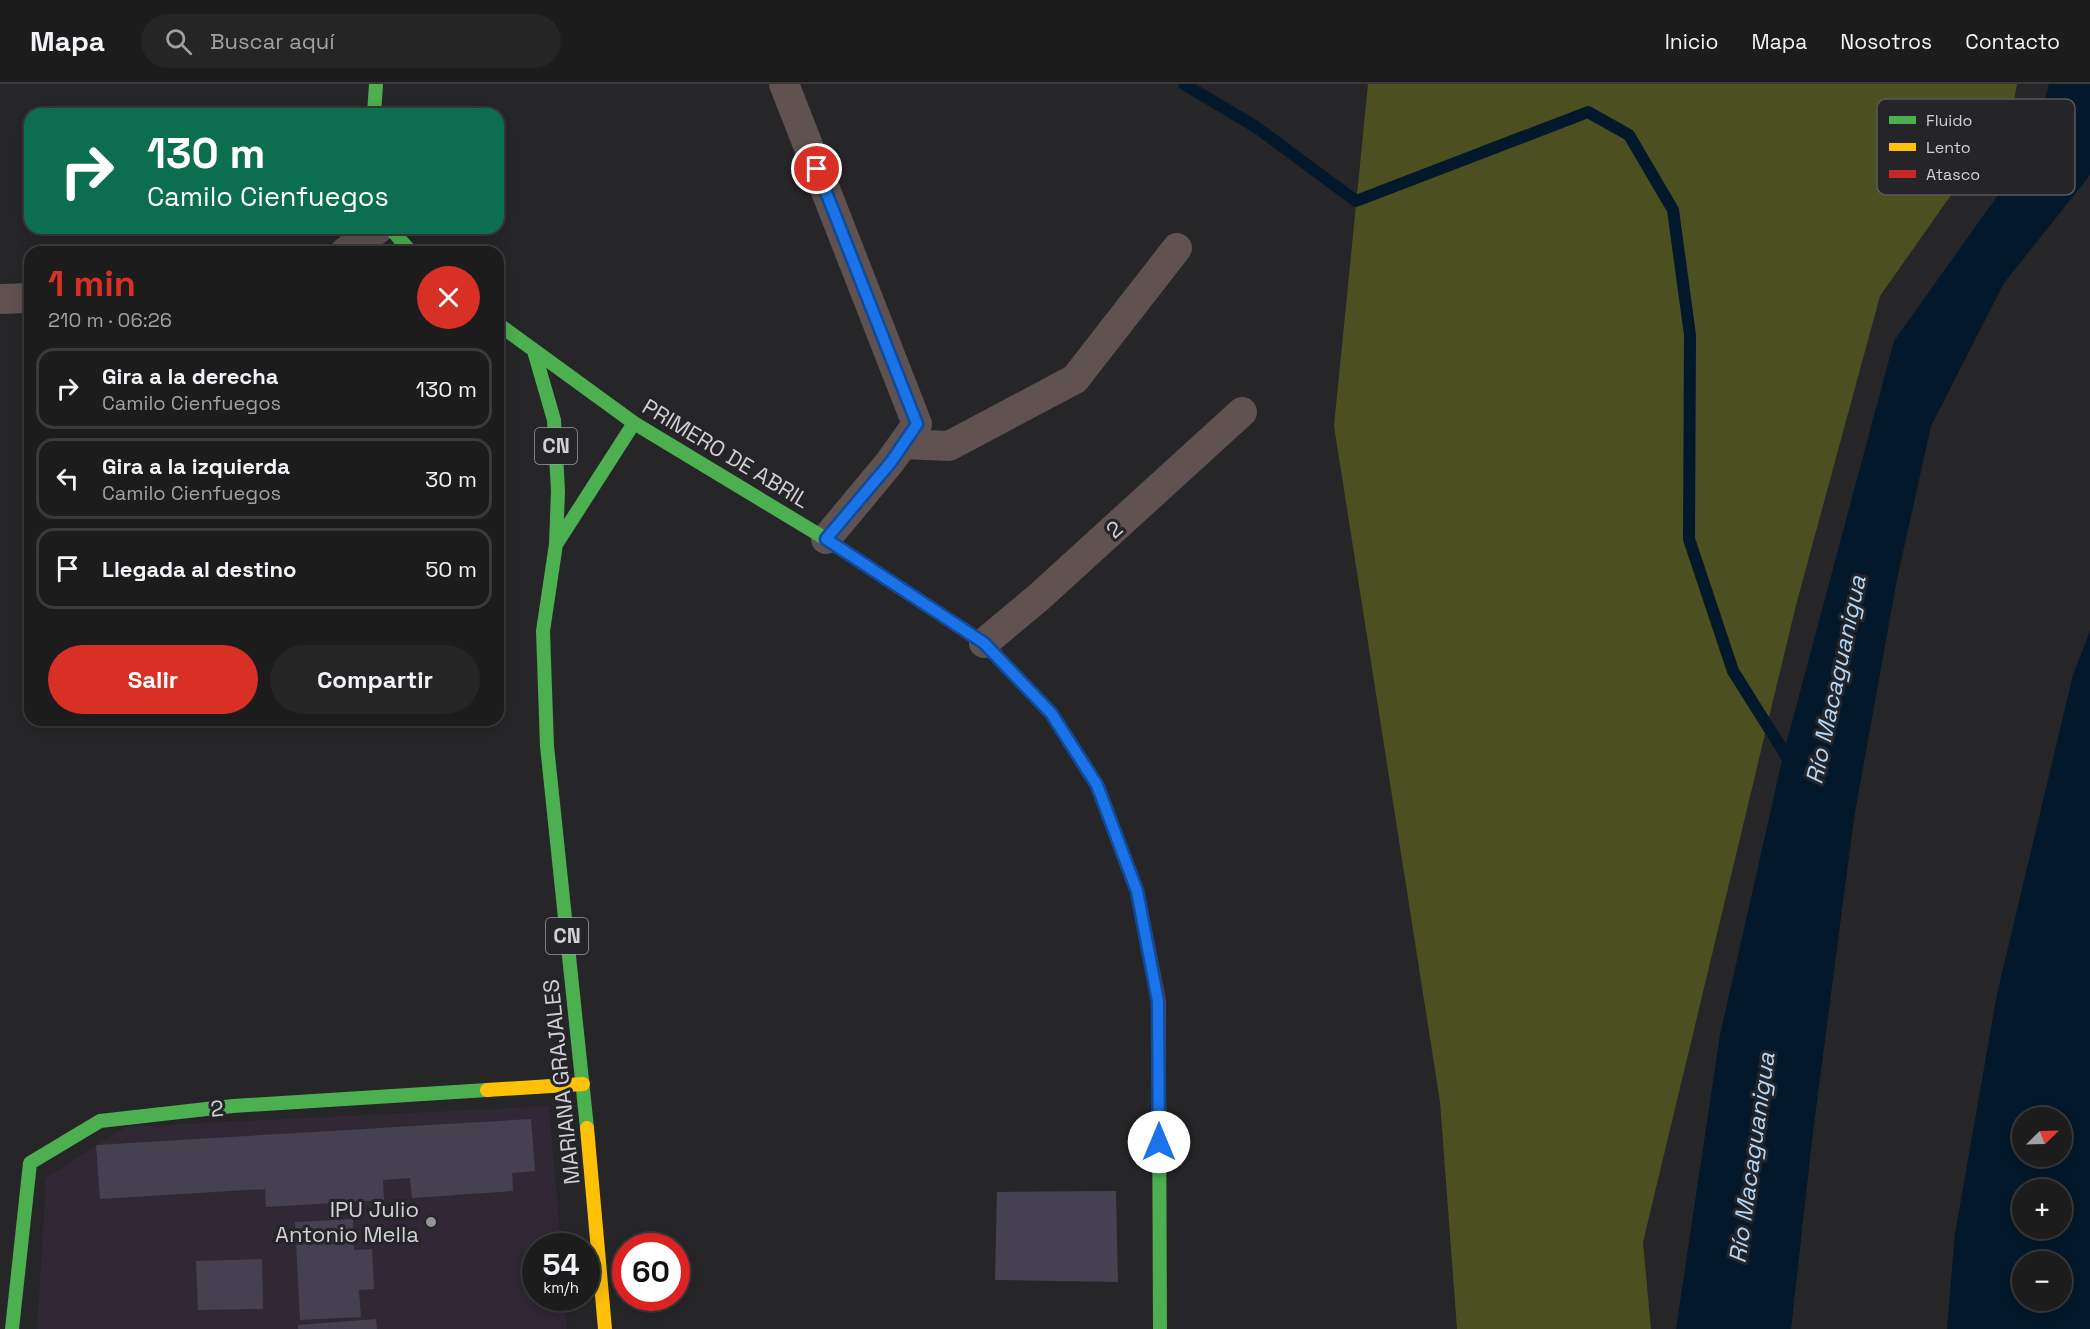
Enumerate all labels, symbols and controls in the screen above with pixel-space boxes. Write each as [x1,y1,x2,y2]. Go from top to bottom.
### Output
search box [141,14,561,68]
text: Mapa [30,23,105,59]
icon: search [162,25,195,58]
text: Buscar aquí [210,27,335,55]
text: Inicio [1665,28,1719,55]
text: Mapa [1752,28,1807,55]
text: Nosotros [1840,28,1932,55]
text: Contacto [1965,28,2060,55]
legend [1877,99,2075,195]
text: Fluido [1926,110,1972,131]
text: 130 m [147,127,265,180]
icon: right [48,132,126,210]
text: Lento [1926,137,1971,158]
pin [791,143,842,194]
icon: arrive [800,152,833,185]
text: Atasco [1926,164,1980,185]
text: Camilo Cienfuegos [147,179,389,214]
text: 1 min [48,261,136,307]
button: close [417,266,480,329]
text: 210 m · 06:26 [48,307,172,333]
text: Gira a la derecha [102,362,279,390]
icon: right [51,372,84,405]
text: 130 m [416,375,477,403]
text: Camilo Cienfuegos [102,390,281,416]
street label: PRIMERO DE ABRIL [637,392,815,514]
road number: CN [535,428,577,464]
text: Gira a la izquierda [102,452,290,480]
icon: left [51,462,84,495]
text: 30 m [425,465,477,493]
text: Camilo Cienfuegos [102,480,281,506]
street label: 2 [1100,514,1128,544]
icon: arrive [51,552,84,585]
text: Llegada al destino [102,555,296,583]
text: 50 m [425,555,477,583]
water label: Río Macaguanigua [1798,573,1873,787]
button: Salir [48,645,258,714]
button: Compartir [270,645,480,714]
road number: CN [546,918,588,954]
street label: MARIANA GRAJALES [536,978,586,1186]
water label: Río Macaguanigua [1721,1050,1782,1265]
street label: 2 [209,1093,225,1123]
north arrow [2012,1107,2072,1167]
map controls [2012,1107,2072,1311]
position arrow [1127,1110,1191,1174]
button: + [2012,1179,2072,1239]
place label: IPU Julio Antonio Mella [275,1195,419,1248]
marker: IPU Julio Antonio Mella [424,1215,438,1229]
speed limit sign: 60 [612,1233,690,1311]
text: 54 [542,1245,580,1284]
button: − [2012,1251,2072,1311]
text: km/h [543,1278,579,1297]

